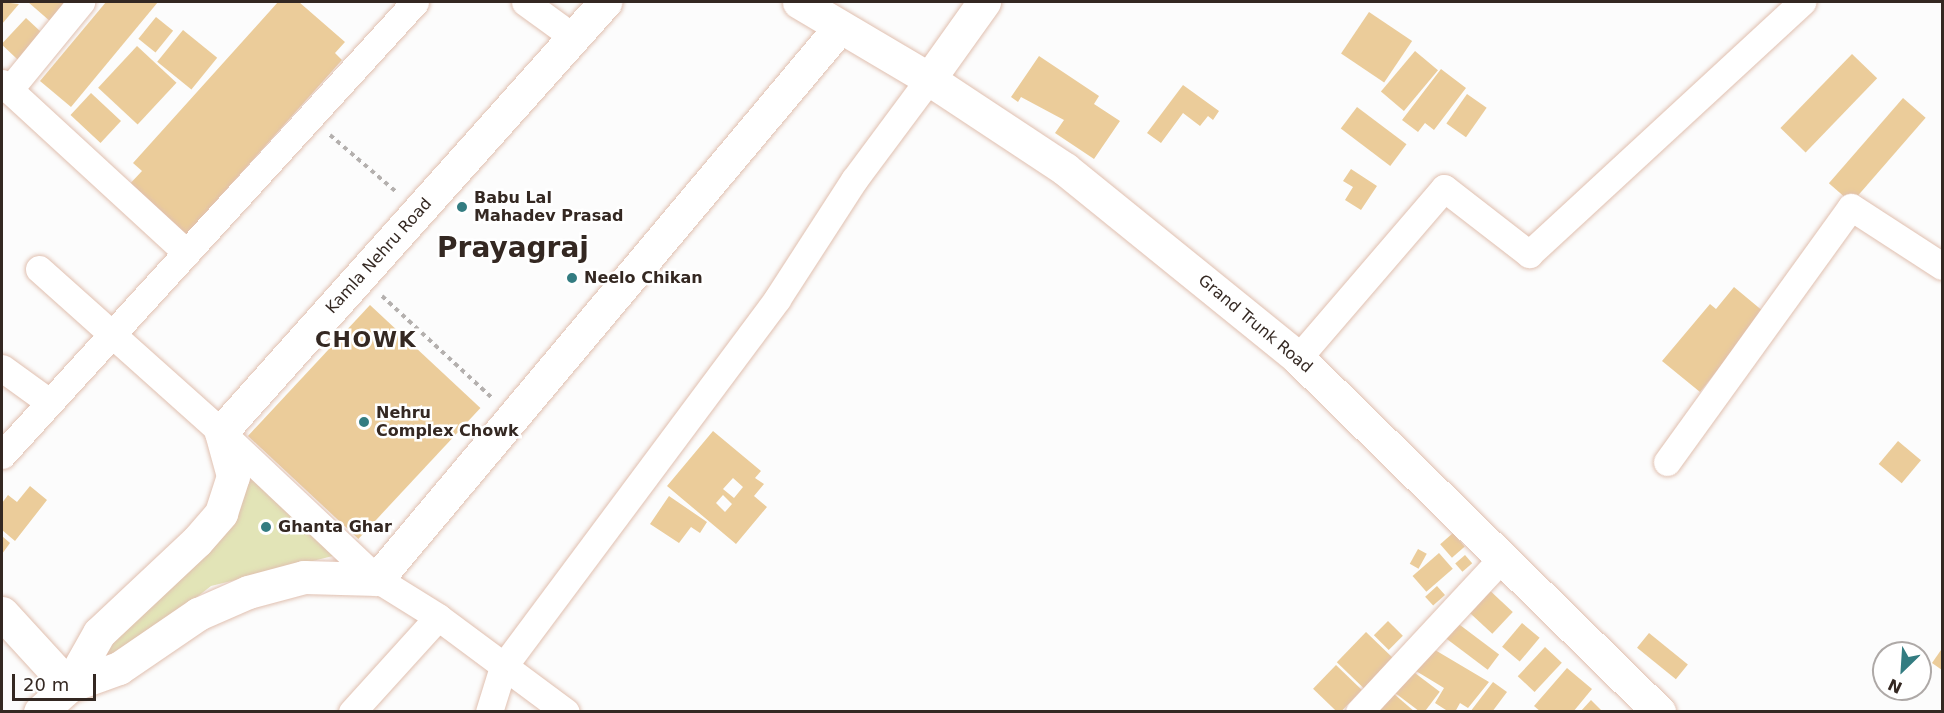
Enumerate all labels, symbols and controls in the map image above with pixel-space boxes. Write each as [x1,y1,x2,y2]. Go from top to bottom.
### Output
place label: Babu Lal Mahadev Prasad [474,188,623,226]
street label: Kamla Nehru Road [322,194,436,318]
marker: Babu Lal Mahadev Prasad [455,200,469,214]
district label: Prayagraj [437,231,589,265]
place label: Neelo Chikan [584,268,703,288]
marker: Neelo Chikan [565,271,579,285]
street label: Grand Trunk Road [1194,271,1316,377]
district label: CHOWK [315,327,417,353]
place label: Nehru Complex Chowk [376,403,519,441]
marker: Nehru Complex Chowk [357,415,371,429]
place label: Ghanta Ghar [278,517,392,537]
marker: Ghanta Ghar [259,520,273,534]
north arrow [1872,641,1932,701]
scale bar [15,662,99,700]
text: 20 m [23,674,69,695]
text: N [1885,675,1905,697]

